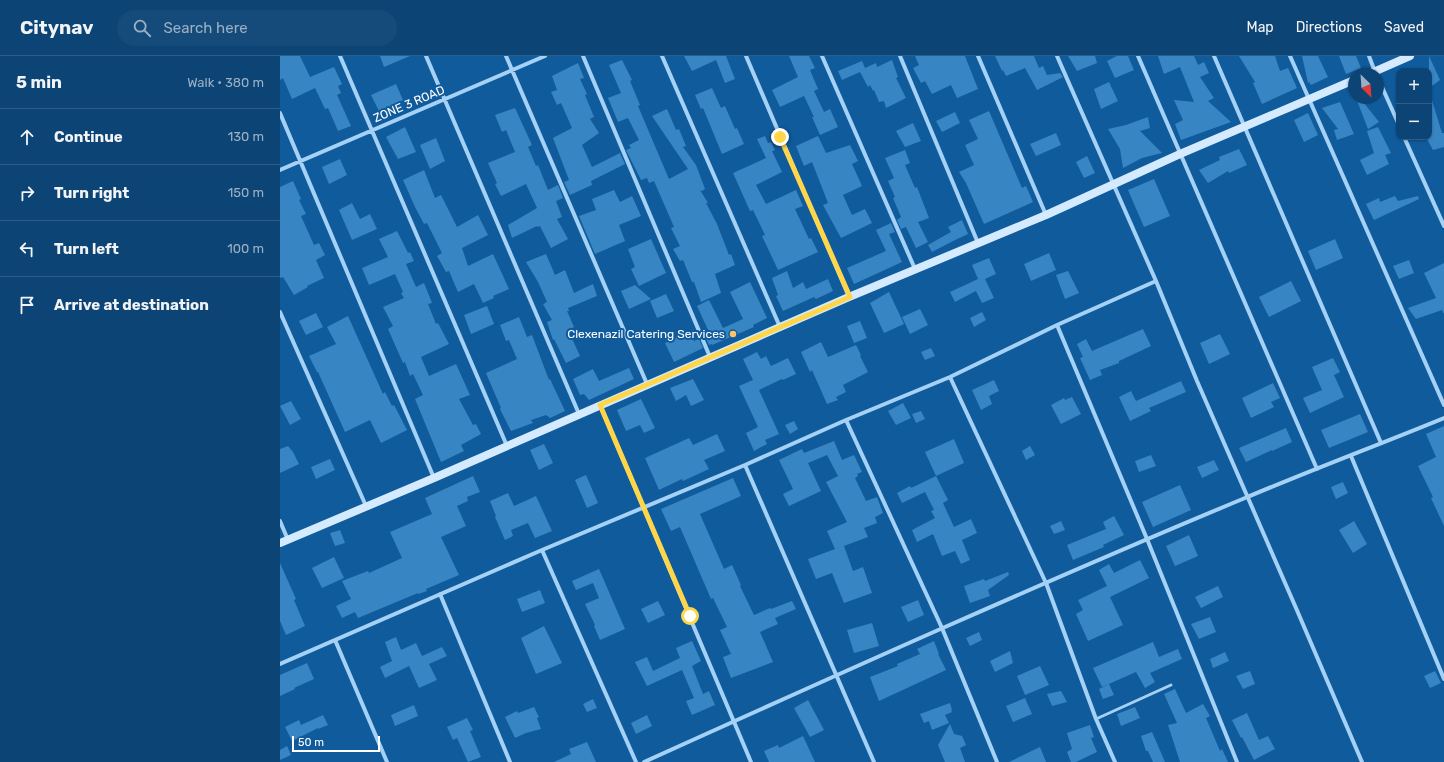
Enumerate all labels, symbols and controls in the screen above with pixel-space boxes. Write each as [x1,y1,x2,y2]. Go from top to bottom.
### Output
search box [117,10,397,46]
text: Citynav [20,16,93,39]
icon: search [131,17,153,39]
text: Search here [163,19,248,37]
text: Map [1247,19,1274,36]
text: Directions [1296,19,1362,36]
text: Saved [1384,19,1424,36]
north arrow [1348,68,1384,104]
map controls [1396,68,1432,140]
button: + [1396,68,1432,104]
text: 5 min [16,72,62,92]
text: Walk · 380 m [187,75,264,90]
street label: ZONE 3 ROAD [371,83,447,125]
button: − [1396,104,1432,140]
icon: ahead [16,126,38,148]
text: Continue [54,128,123,146]
route end [771,128,789,146]
text: 130 m [228,129,264,144]
icon: right [16,182,38,204]
text: Turn right [54,184,129,202]
text: 150 m [228,185,264,200]
icon: left [16,238,38,260]
text: Turn left [54,240,119,258]
text: 100 m [227,241,264,256]
icon: arrive [16,294,38,316]
text: Arrive at destination [54,296,209,314]
place label: Clexenazil Catering Services [567,327,725,341]
marker: Clexenazil Catering Services [728,329,738,339]
route start [681,607,699,625]
scale bar [292,734,380,753]
text: 50 m [298,736,324,749]

